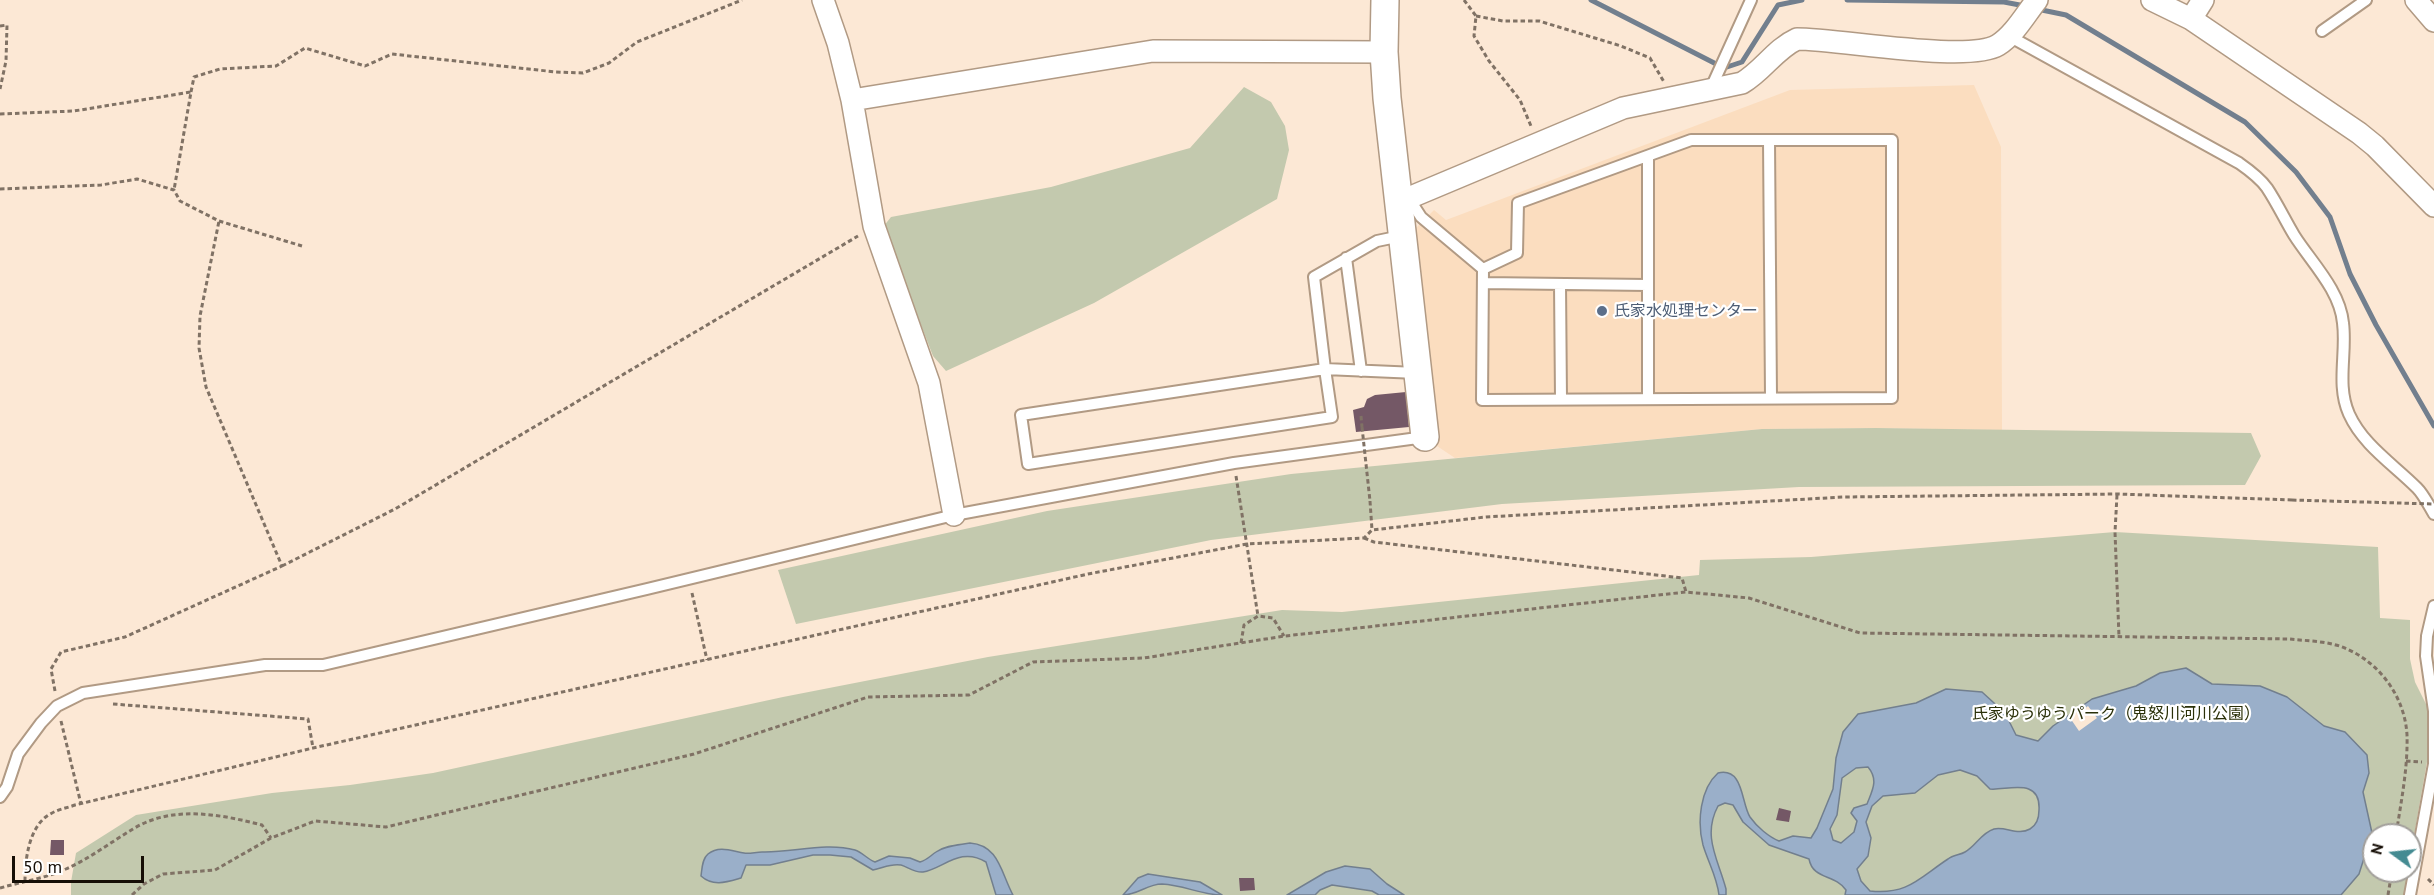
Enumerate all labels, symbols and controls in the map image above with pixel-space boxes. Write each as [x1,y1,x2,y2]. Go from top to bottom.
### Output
place label: 氏家水処理センター [1614,301,1758,321]
marker: 氏家水処理センター [1595,304,1609,318]
park label: 氏家ゆうゆうパーク（鬼怒川河川公園） [1972,704,2260,724]
north arrow [2362,823,2422,883]
text: N [2366,841,2388,857]
scale bar [15,844,147,882]
text: 50 m [23,855,62,878]

